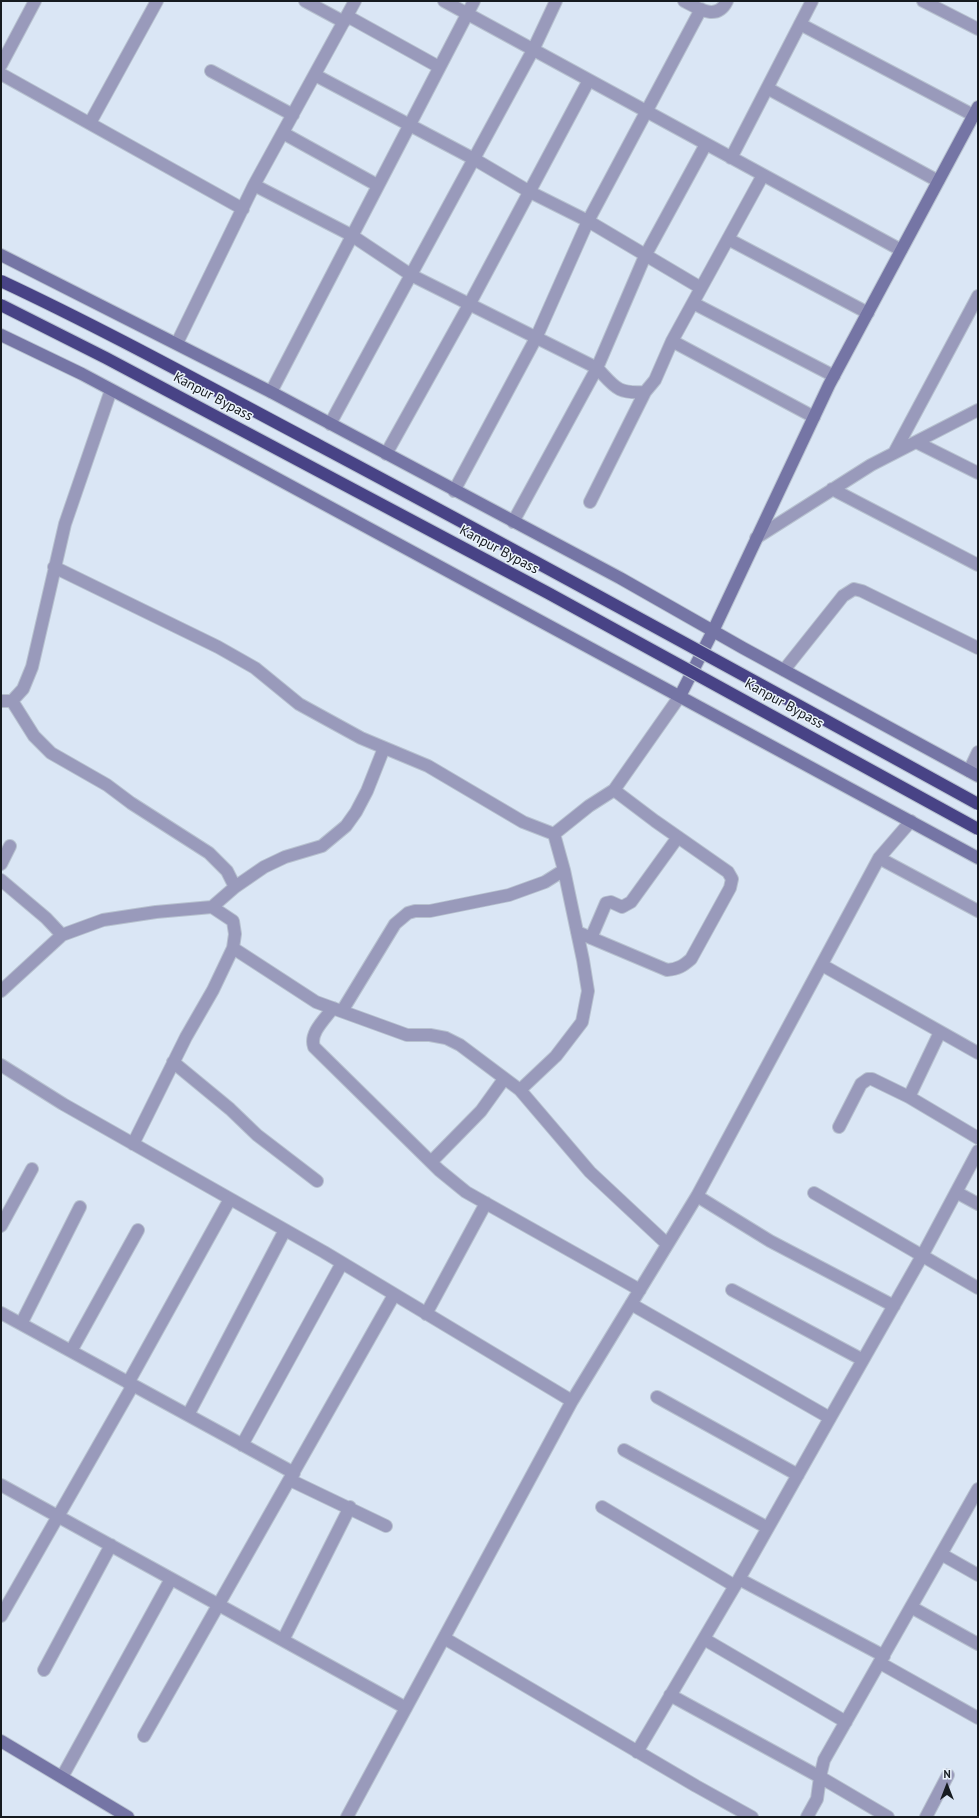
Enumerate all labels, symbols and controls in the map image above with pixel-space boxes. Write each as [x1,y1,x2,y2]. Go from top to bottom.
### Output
street label: Kanpur Bypass [170,369,256,425]
street label: Kanpur Bypass [456,522,542,578]
street label: Kanpur Bypass [742,675,826,733]
north arrow [927,1766,967,1806]
text: N [943,1767,951,1781]

